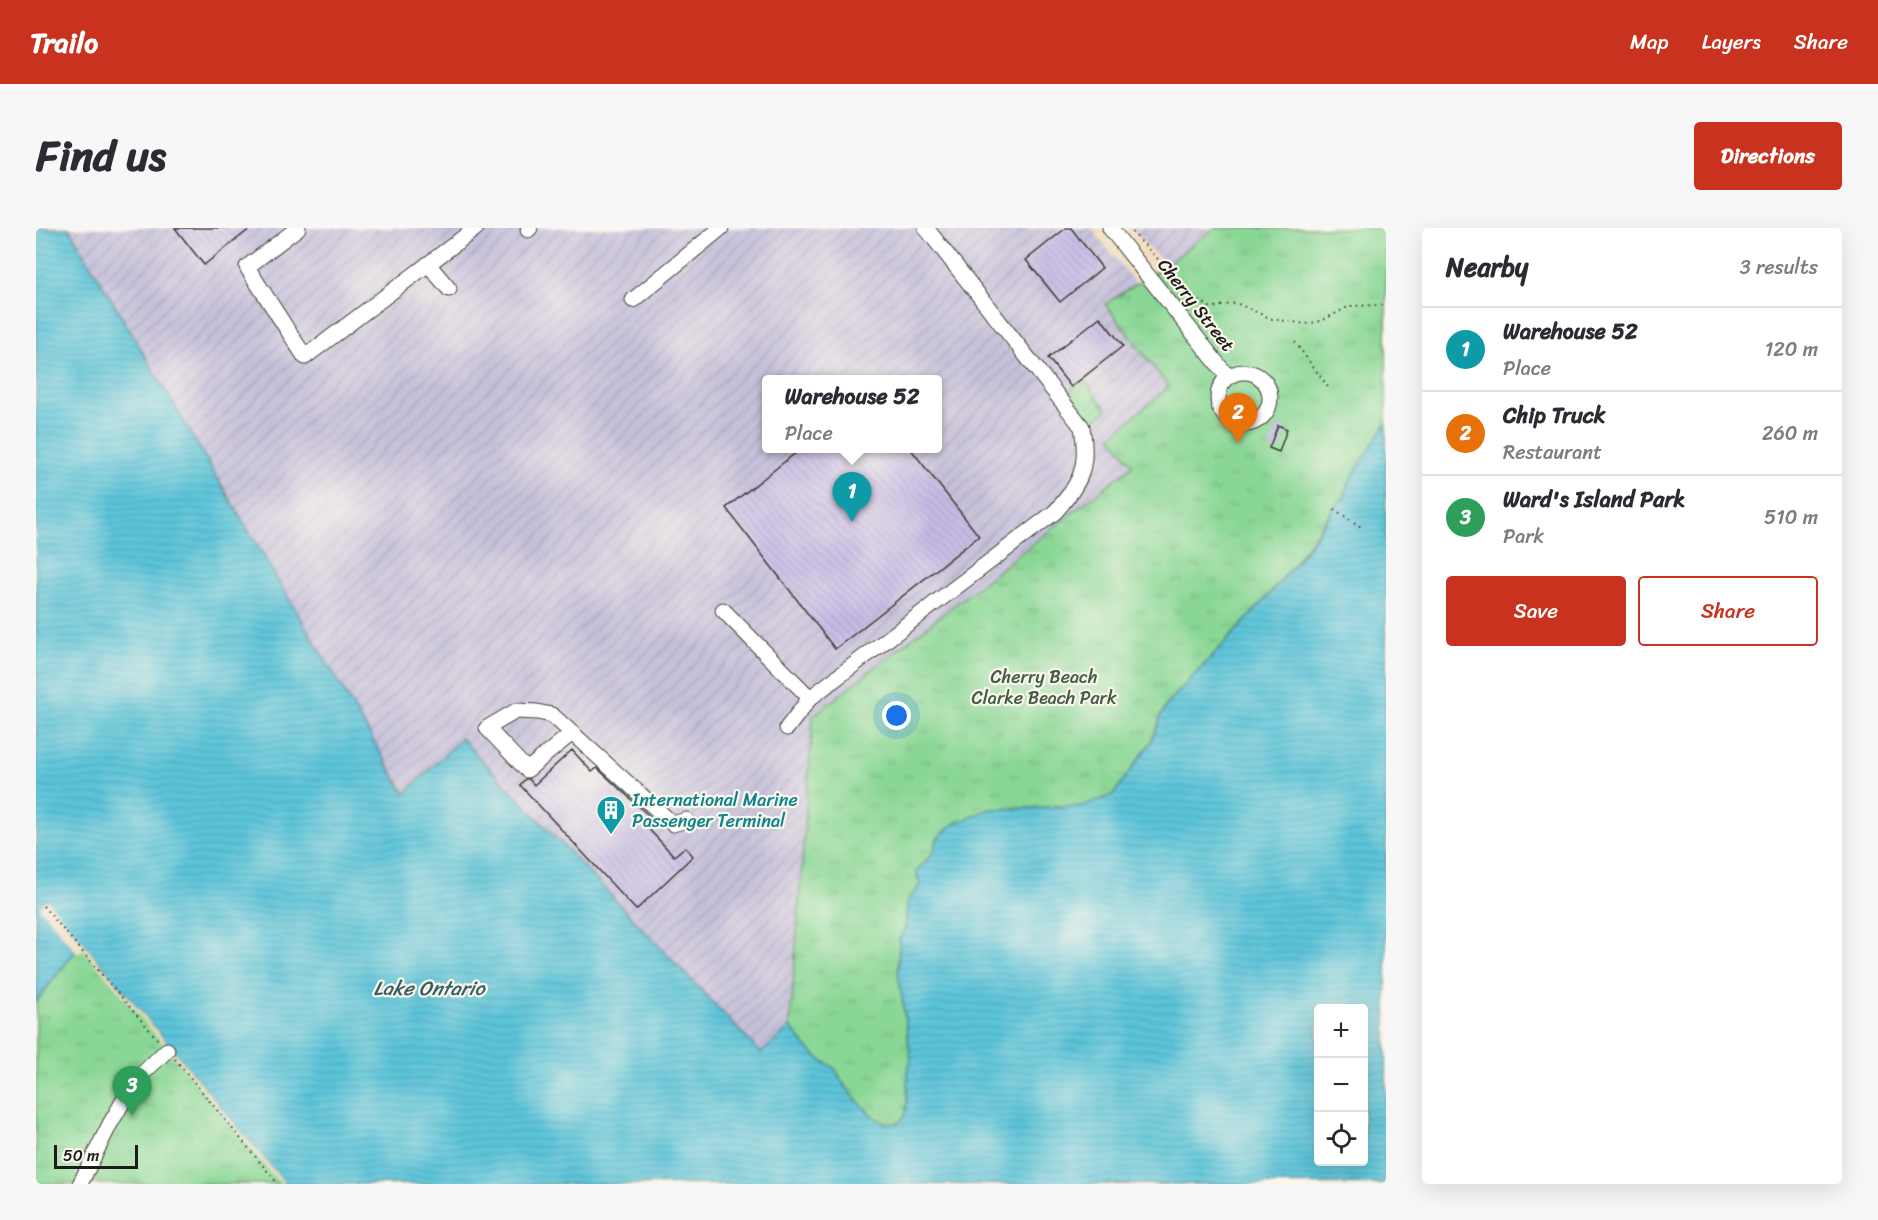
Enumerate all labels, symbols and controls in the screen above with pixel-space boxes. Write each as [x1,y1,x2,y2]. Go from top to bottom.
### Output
text: Trailo [30,18,98,67]
text: Map [1630,23,1669,61]
text: Layers [1702,23,1761,61]
text: Share [1794,23,1848,61]
text: Find us [36,119,166,193]
button: Directions [1694,122,1842,190]
text: Nearby [1446,244,1528,290]
text: 3 results [1740,250,1818,285]
street label: Cherry Street [1149,251,1243,359]
text: Warehouse 52 [1503,312,1638,351]
text: 1 [1461,332,1470,367]
text: 120 m [1765,332,1818,367]
text: Place [1503,351,1551,386]
popup [762,375,942,453]
text: Warehouse 52 [785,377,919,416]
pin: 2 [1218,394,1258,443]
text: Chip Truck [1503,396,1606,435]
text: Place [785,416,833,451]
text: 2 [1460,416,1471,451]
text: 260 m [1762,416,1818,451]
text: Restaurant [1503,435,1602,470]
pin: 1 [832,472,872,522]
text: Ward's Island Park [1503,480,1685,519]
text: 3 [1460,500,1471,535]
text: 510 m [1764,500,1818,535]
text: Park [1503,519,1544,554]
button: Save [1446,576,1626,646]
button: Share [1638,576,1818,646]
park label: Cherry Beach Clarke Beach Park [972,661,1117,714]
your location [882,701,911,730]
place label: International Marine Passenger Terminal [631,784,798,837]
building icon: International Marine Passenger Terminal [595,794,627,836]
water label: Lake Ontario [373,971,486,1006]
map controls [1314,1004,1368,1166]
button: + [1314,1004,1368,1058]
button: − [1314,1058,1368,1112]
pin: 3 [112,1066,152,1116]
button: locate [1314,1112,1368,1166]
text: 50 m [63,1141,99,1170]
scale bar [54,1142,138,1170]

